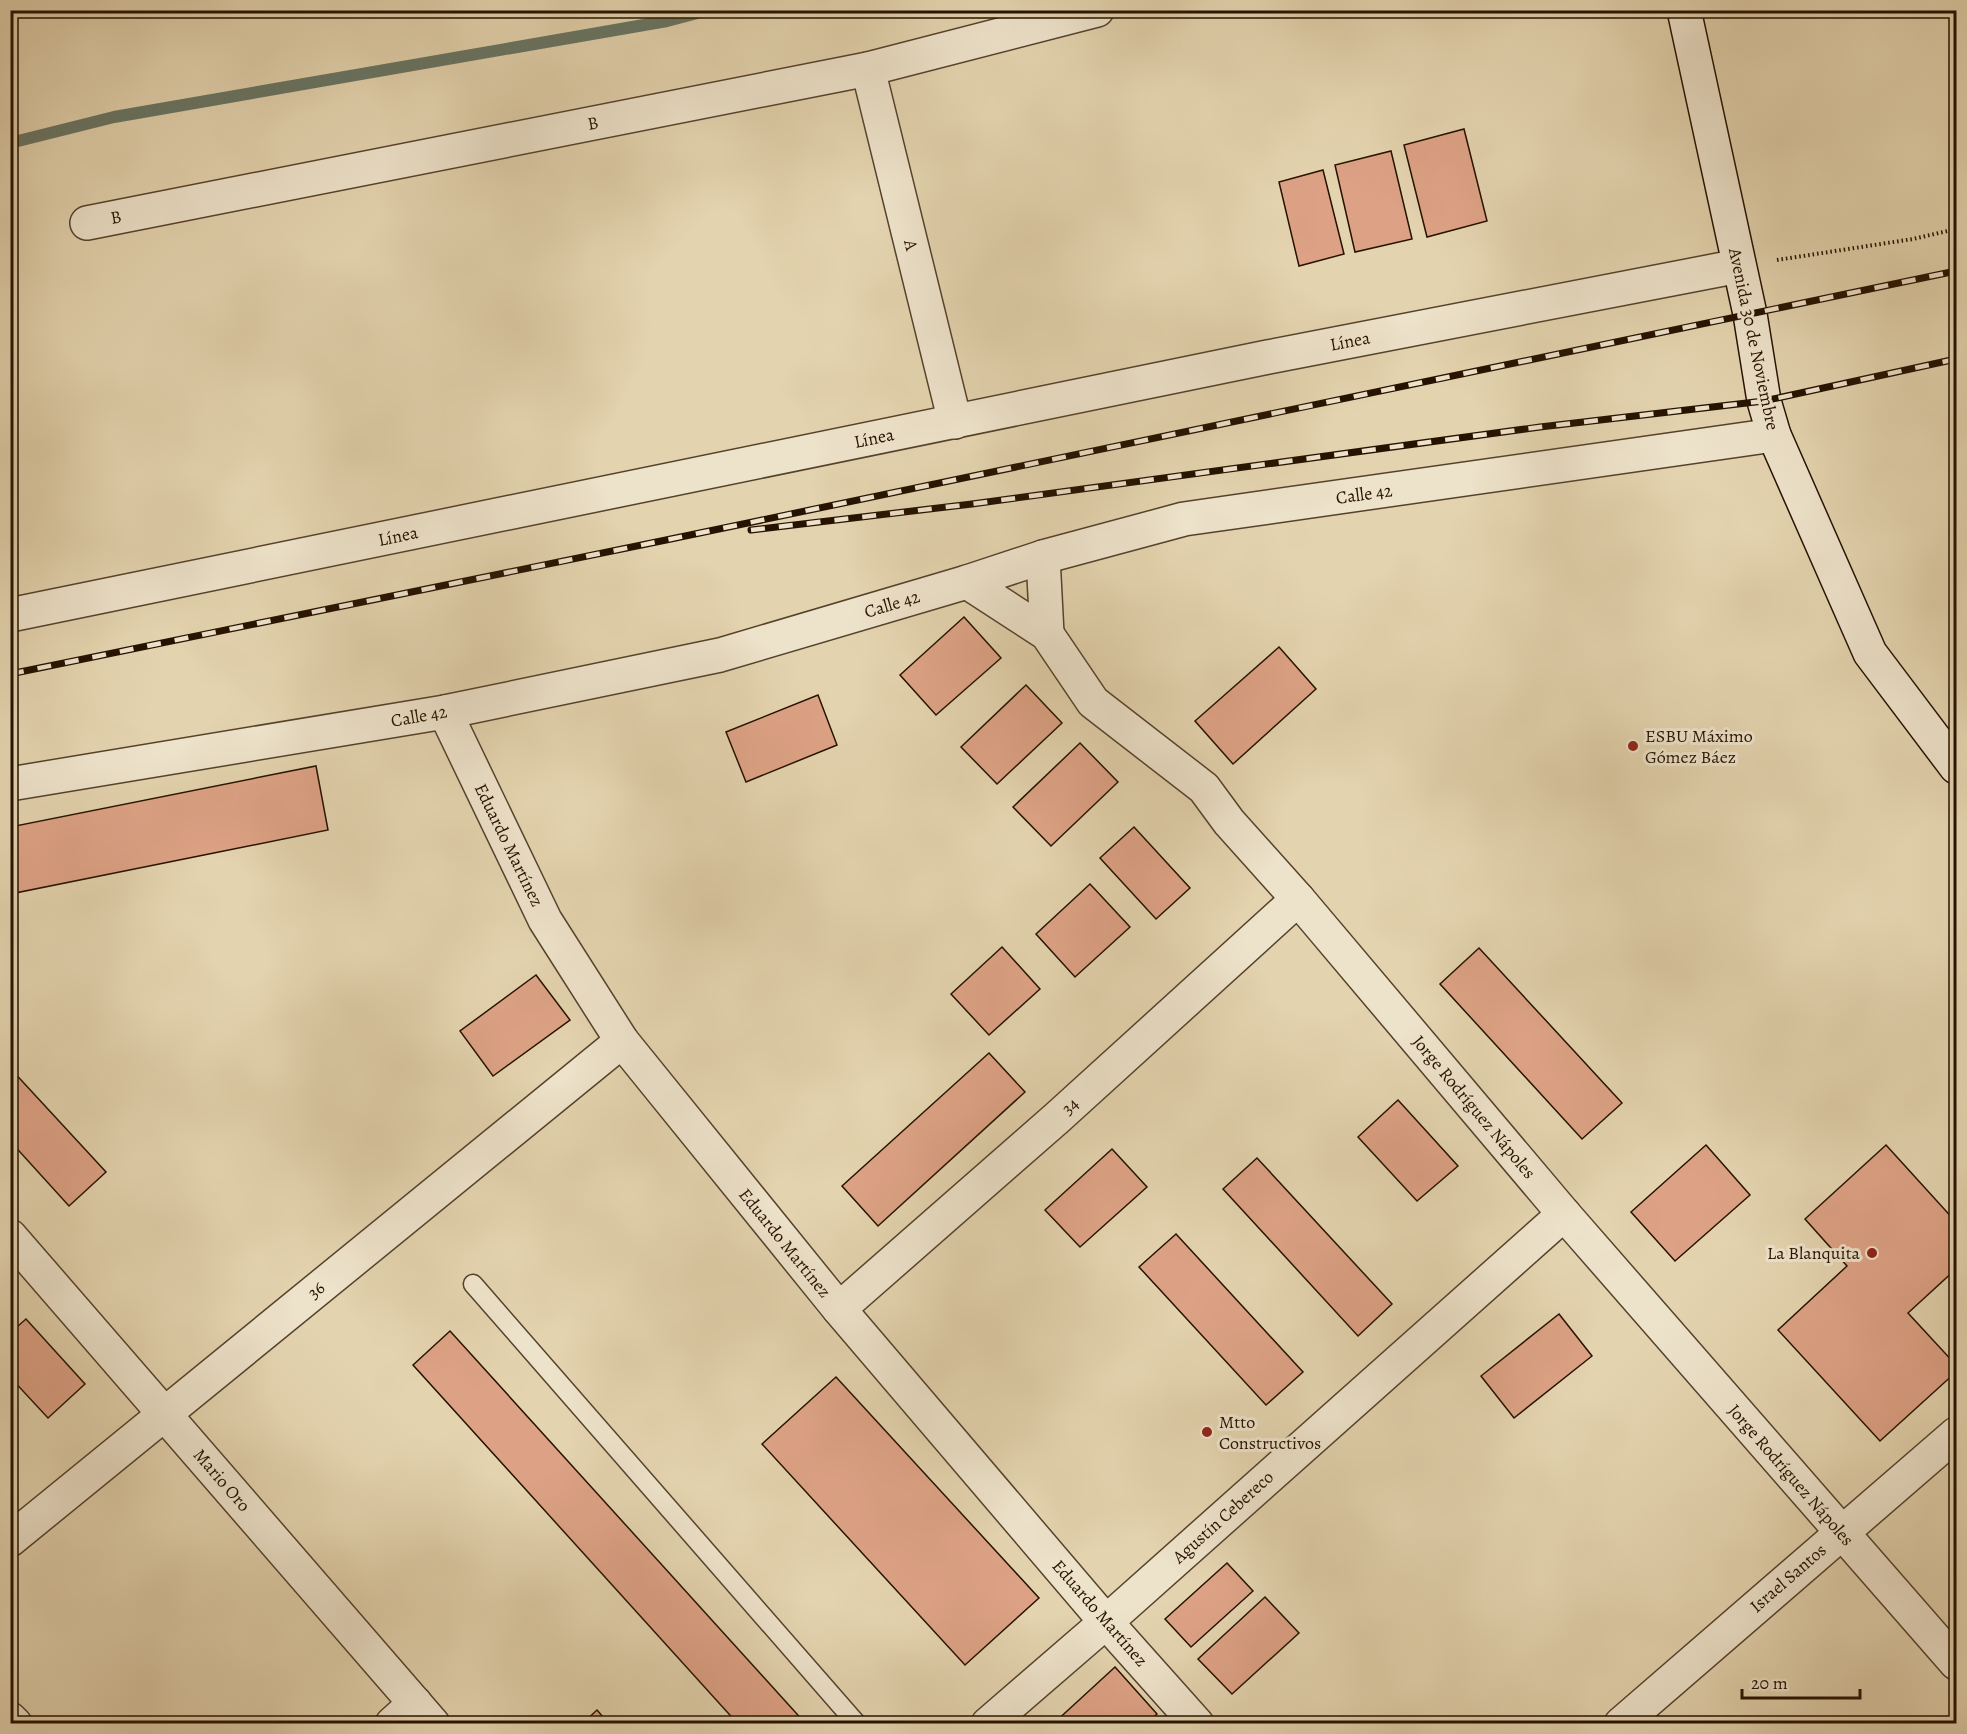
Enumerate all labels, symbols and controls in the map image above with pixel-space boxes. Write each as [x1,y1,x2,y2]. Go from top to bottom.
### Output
street label: B [585,110,601,136]
street label: B [108,204,124,230]
street label: A [898,236,924,253]
street label: Avenida 30 de Noviembre [1723,245,1785,432]
street label: Línea [1328,325,1373,357]
street label: Línea [852,422,897,454]
street label: Calle 42 [1334,478,1394,510]
street label: Línea [376,520,421,552]
street label: Calle 42 [861,584,923,624]
street label: Calle 42 [389,699,449,733]
place label: ESBU Máximo Gómez Báez [1645,724,1753,769]
marker: ESBU Máximo Gómez Báez [1626,739,1640,753]
street label: Eduardo Martínez [469,779,549,911]
street label: Jorge Rodríguez Nápoles [1407,1030,1541,1184]
street label: 34 [1056,1092,1084,1120]
street label: Eduardo Martínez [733,1183,837,1303]
place label: La Blanquita [1767,1241,1861,1265]
marker: La Blanquita [1865,1246,1879,1260]
street label: 36 [302,1276,330,1304]
street label: Jorge Rodríguez Nápoles [1723,1399,1859,1551]
place label: Mtto Constructivos [1219,1410,1321,1455]
marker: Mtto Constructivos [1200,1425,1214,1439]
street label: Mario Oro [188,1443,256,1517]
street label: Agustín Cebereco [1167,1465,1279,1569]
street label: Israel Santos [1745,1538,1831,1618]
street label: Eduardo Martínez [1047,1554,1153,1672]
scale bar [1742,1662,1860,1700]
text: 20 m [1751,1671,1788,1695]

